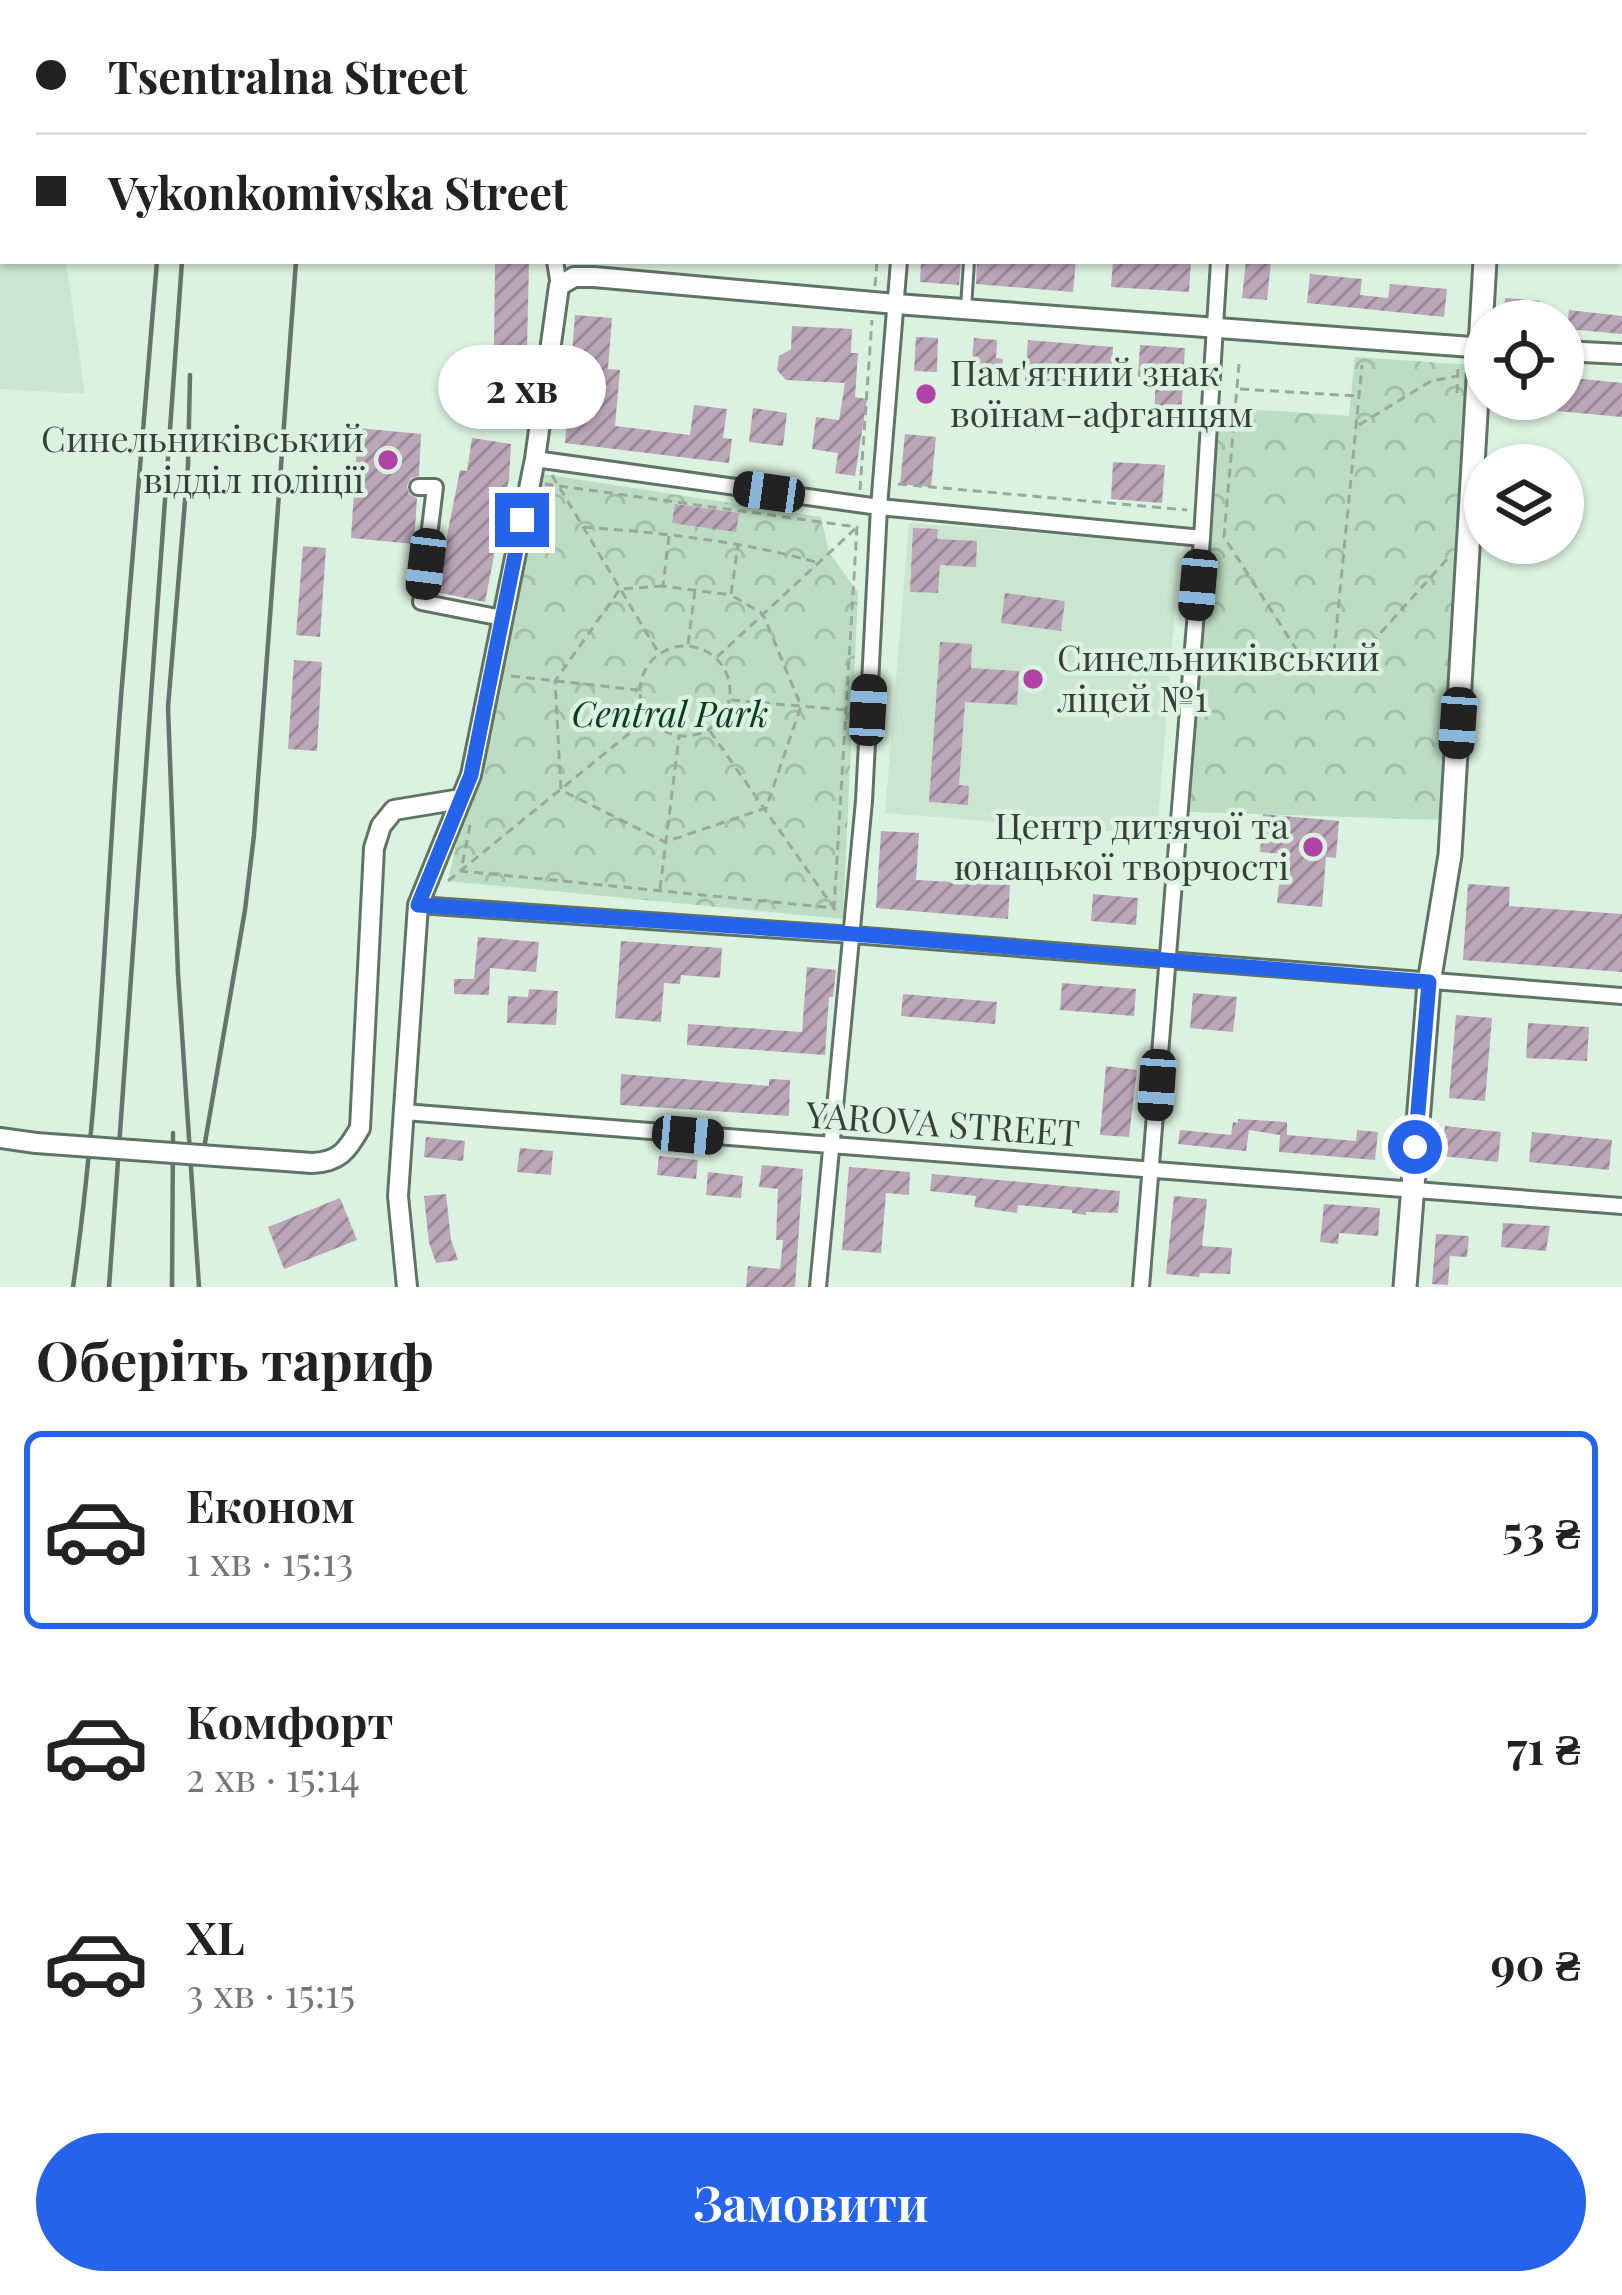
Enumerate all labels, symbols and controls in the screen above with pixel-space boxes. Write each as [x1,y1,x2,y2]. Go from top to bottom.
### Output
text: Tsentralna Street [108,45,467,105]
text: Vykonkomivska Street [108,161,568,221]
map controls [1464,300,1584,564]
button: locate [1464,300,1584,420]
callout: 2 хв [438,346,606,430]
place label: Пам'ятний знак воїнам-афганцям [950,347,1253,436]
text: 2 хв [486,361,558,413]
marker: Пам'ятний знак воїнам-афганцям [913,381,939,407]
place label: Синельниківський відділ поліції [41,413,365,502]
button: layers [1464,444,1584,564]
marker: Синельниківський відділ поліції [375,447,401,473]
car [731,469,807,515]
route end [495,493,549,547]
car [404,526,448,602]
car [1177,548,1219,622]
place label: Синельниківський ліцей №1 [1057,632,1380,721]
marker: Синельниківський ліцей №1 [1020,666,1046,692]
car [848,673,888,747]
car [1438,686,1478,760]
park label: Central Park [571,688,769,736]
place label: Центр дитячої та юнацької творчості [954,800,1289,889]
marker: Центр дитячої та юнацької творчості [1300,834,1326,860]
car [1137,1048,1177,1122]
street label: YAROVA STREET [804,1088,1082,1156]
car [651,1114,725,1156]
route start [1388,1120,1442,1174]
text: Оберіть тариф [36,1323,434,1395]
text: Економ [186,1474,355,1534]
icon: car [42,1476,150,1584]
text: 53 ₴ [1502,1500,1580,1560]
text: 1 хв · 15:13 [186,1534,353,1586]
text: Комфорт [186,1690,393,1750]
icon: car [42,1692,150,1800]
text: 71 ₴ [1507,1716,1580,1776]
text: 2 хв · 15:14 [186,1750,360,1802]
text: XL [186,1906,245,1966]
icon: car [42,1908,150,2016]
text: 90 ₴ [1491,1932,1580,1992]
text: 3 хв · 15:15 [186,1966,355,2018]
button: Замовити [36,2133,1586,2271]

